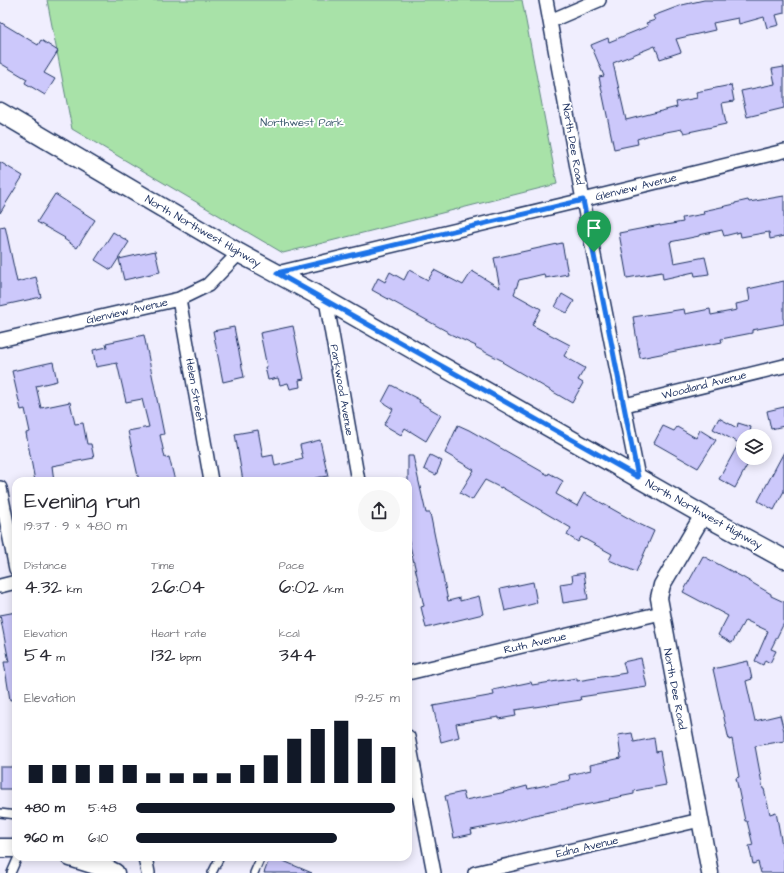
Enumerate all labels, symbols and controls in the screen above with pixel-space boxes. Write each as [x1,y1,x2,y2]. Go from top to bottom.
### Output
street label: North Dee Road [558,102,588,186]
park label: Northwest Park [260,115,344,130]
street label: Glenview Avenue [594,170,678,204]
street label: North Northwest Highway [142,192,264,271]
pin [577,211,611,252]
icon: arrive [583,217,605,239]
street label: Glenview Avenue [85,294,169,328]
street label: Parkwood Avenue [327,343,357,437]
street label: Helen Street [182,357,208,423]
street label: Woodland Avenue [660,367,748,403]
map controls [736,429,772,465]
button: layers [736,429,772,465]
street label: North Northwest Highway [642,476,765,553]
text: Evening run [24,486,140,517]
button: share [358,490,400,532]
text: 19:37 · 9 × 480 m [24,517,127,535]
text: Distance [24,558,67,573]
text: Time [151,558,174,573]
text: Pace [279,558,304,573]
text: 4.32 [24,573,62,601]
text: 26:04 [151,573,205,601]
text: 6:02 [279,573,319,601]
text: km [62,582,82,597]
text: /km [319,582,343,597]
text: Elevation [24,626,67,641]
text: Heart rate [151,626,207,641]
text: kcal [279,626,300,641]
street label: Ruth Avenue [502,629,568,657]
text: 54 [24,641,52,669]
text: 132 [151,641,176,669]
text: 344 [279,641,316,669]
street label: North Dee Road [660,647,690,731]
text: m [52,650,65,665]
text: bpm [176,650,201,665]
text: Elevation [24,689,75,707]
text: 19–25 m [355,689,400,707]
text: 480 m [24,799,65,817]
text: 5:48 [88,799,117,817]
text: 960 m [24,829,63,847]
text: 6:10 [88,829,108,847]
street label: Edna Avenue [554,833,620,861]

